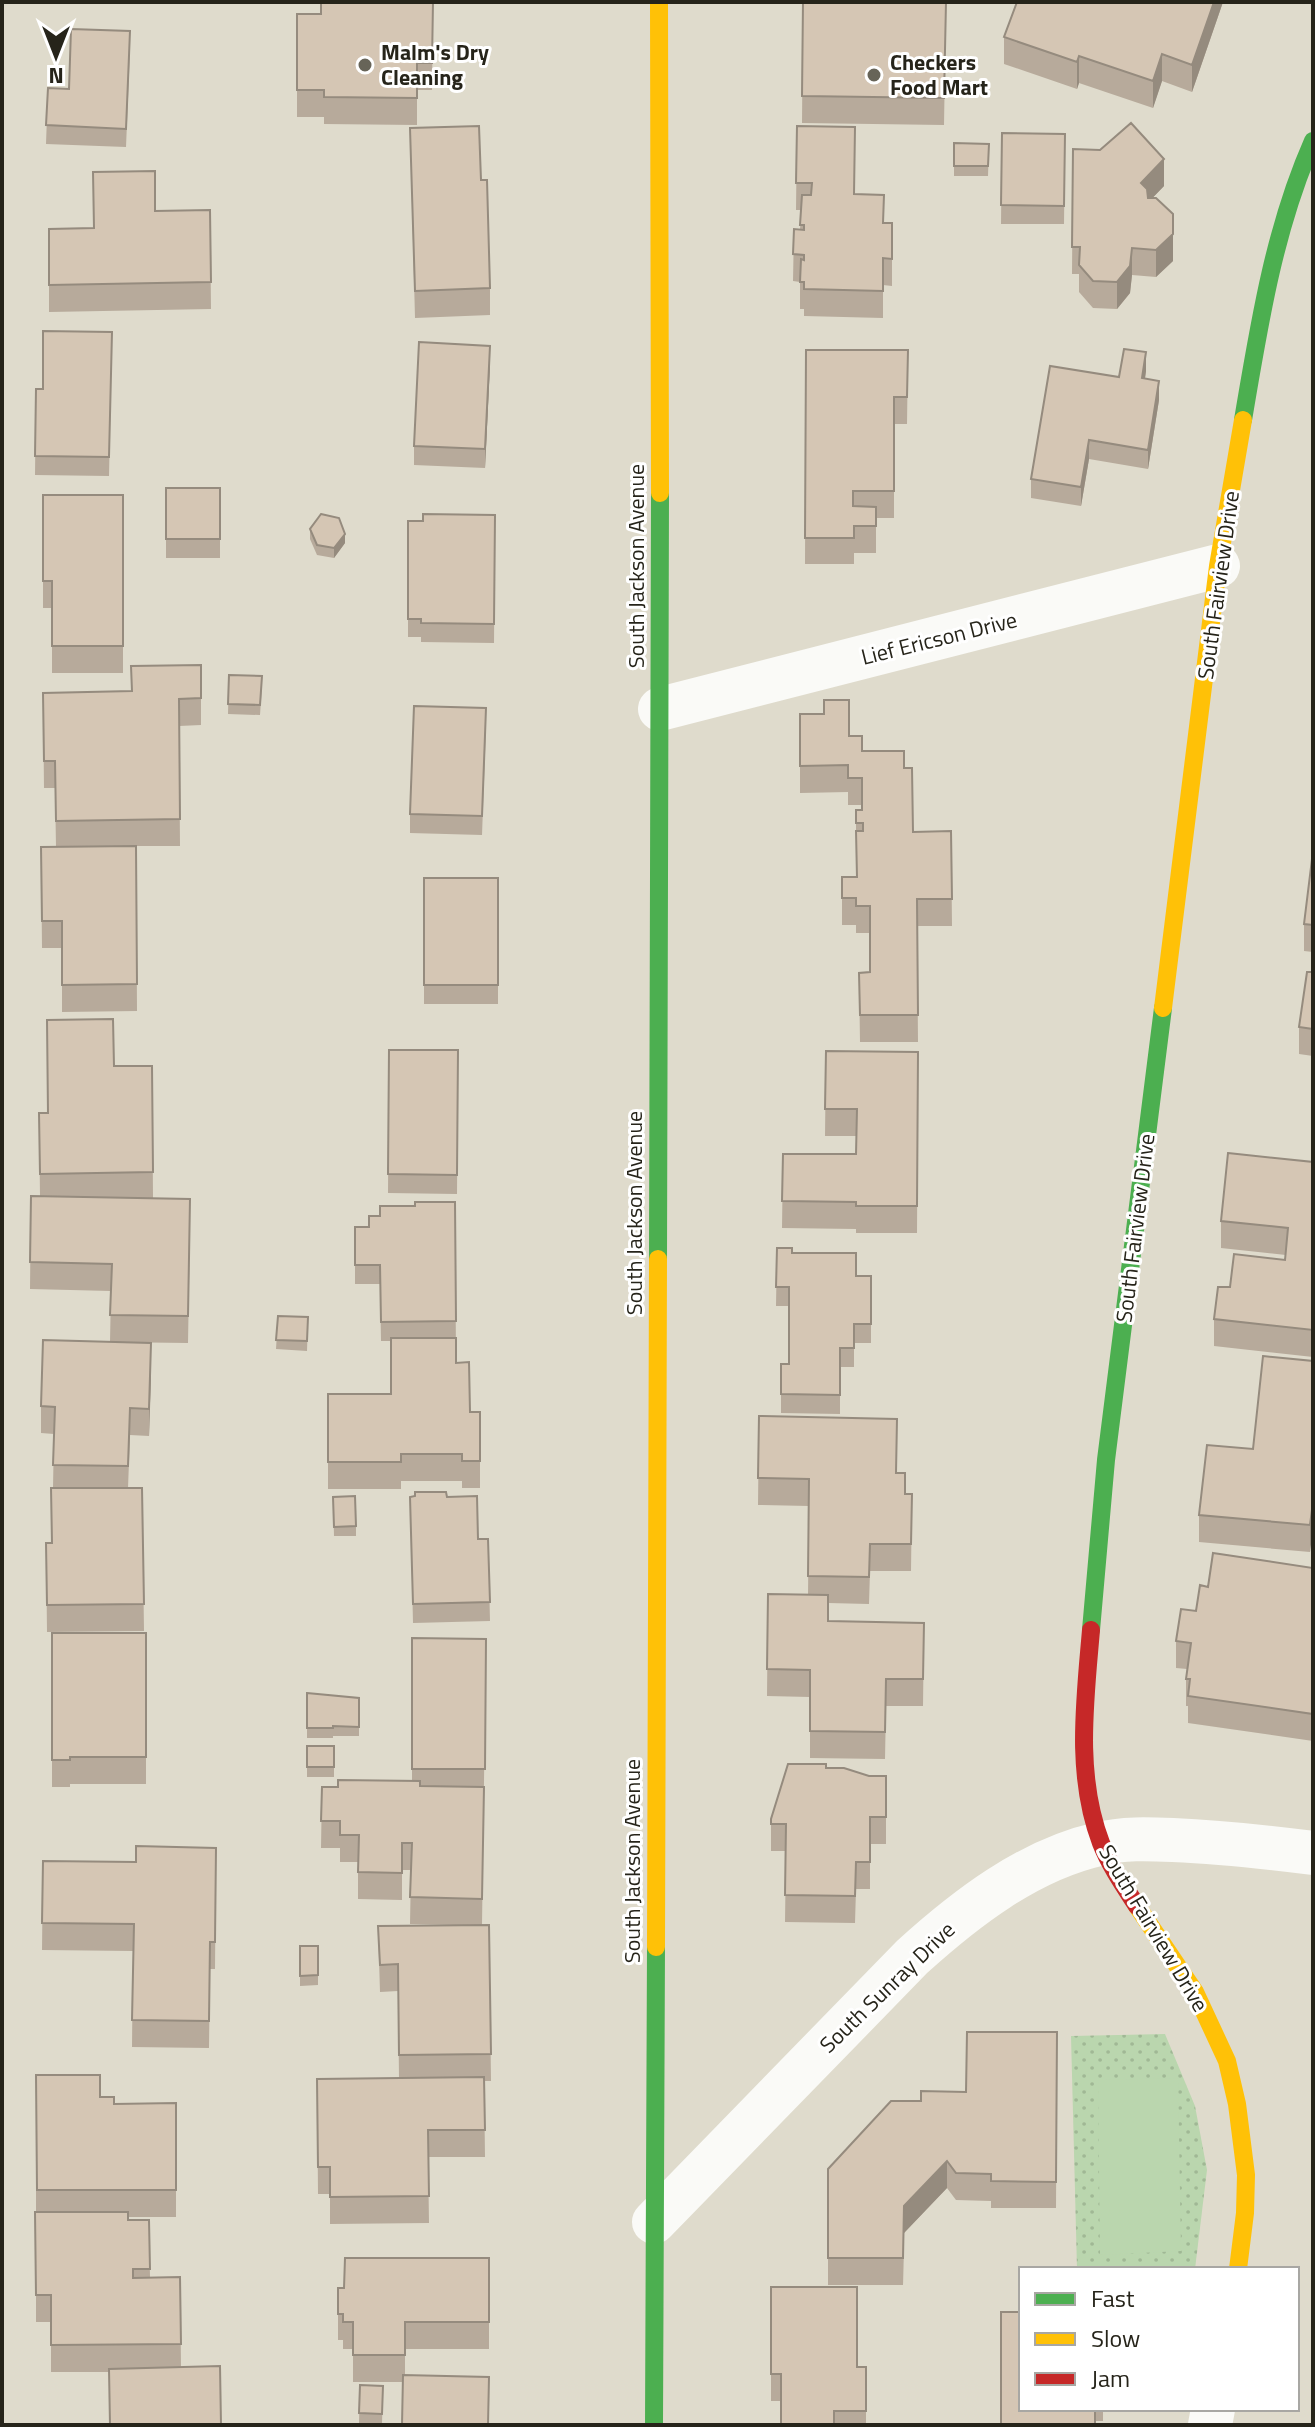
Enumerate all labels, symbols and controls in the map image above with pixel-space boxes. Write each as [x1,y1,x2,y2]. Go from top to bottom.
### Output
north arrow [16,16,96,96]
place label: Malm's Dry Cleaning [381,35,489,94]
place label: Checkers Food Mart [890,45,988,104]
marker: Malm's Dry Cleaning [356,56,374,74]
text: N [48,59,64,93]
marker: Checkers Food Mart [865,66,883,84]
street label: South Jackson Avenue [619,464,653,668]
street label: South Fairview Drive [1188,489,1248,681]
street label: Lief Ericson Drive [858,602,1020,674]
street label: South Jackson Avenue [617,1111,651,1315]
street label: South Fairview Drive [1107,1132,1163,1324]
street label: South Jackson Avenue [615,1759,649,1963]
street label: South Fairview Drive [1090,1838,1218,2018]
street label: South Sunray Drive [811,1913,963,2061]
legend [1019,2267,1299,2411]
text: Fast [1091,2280,1135,2316]
text: Slow [1091,2320,1140,2356]
text: Jam [1091,2360,1130,2396]

